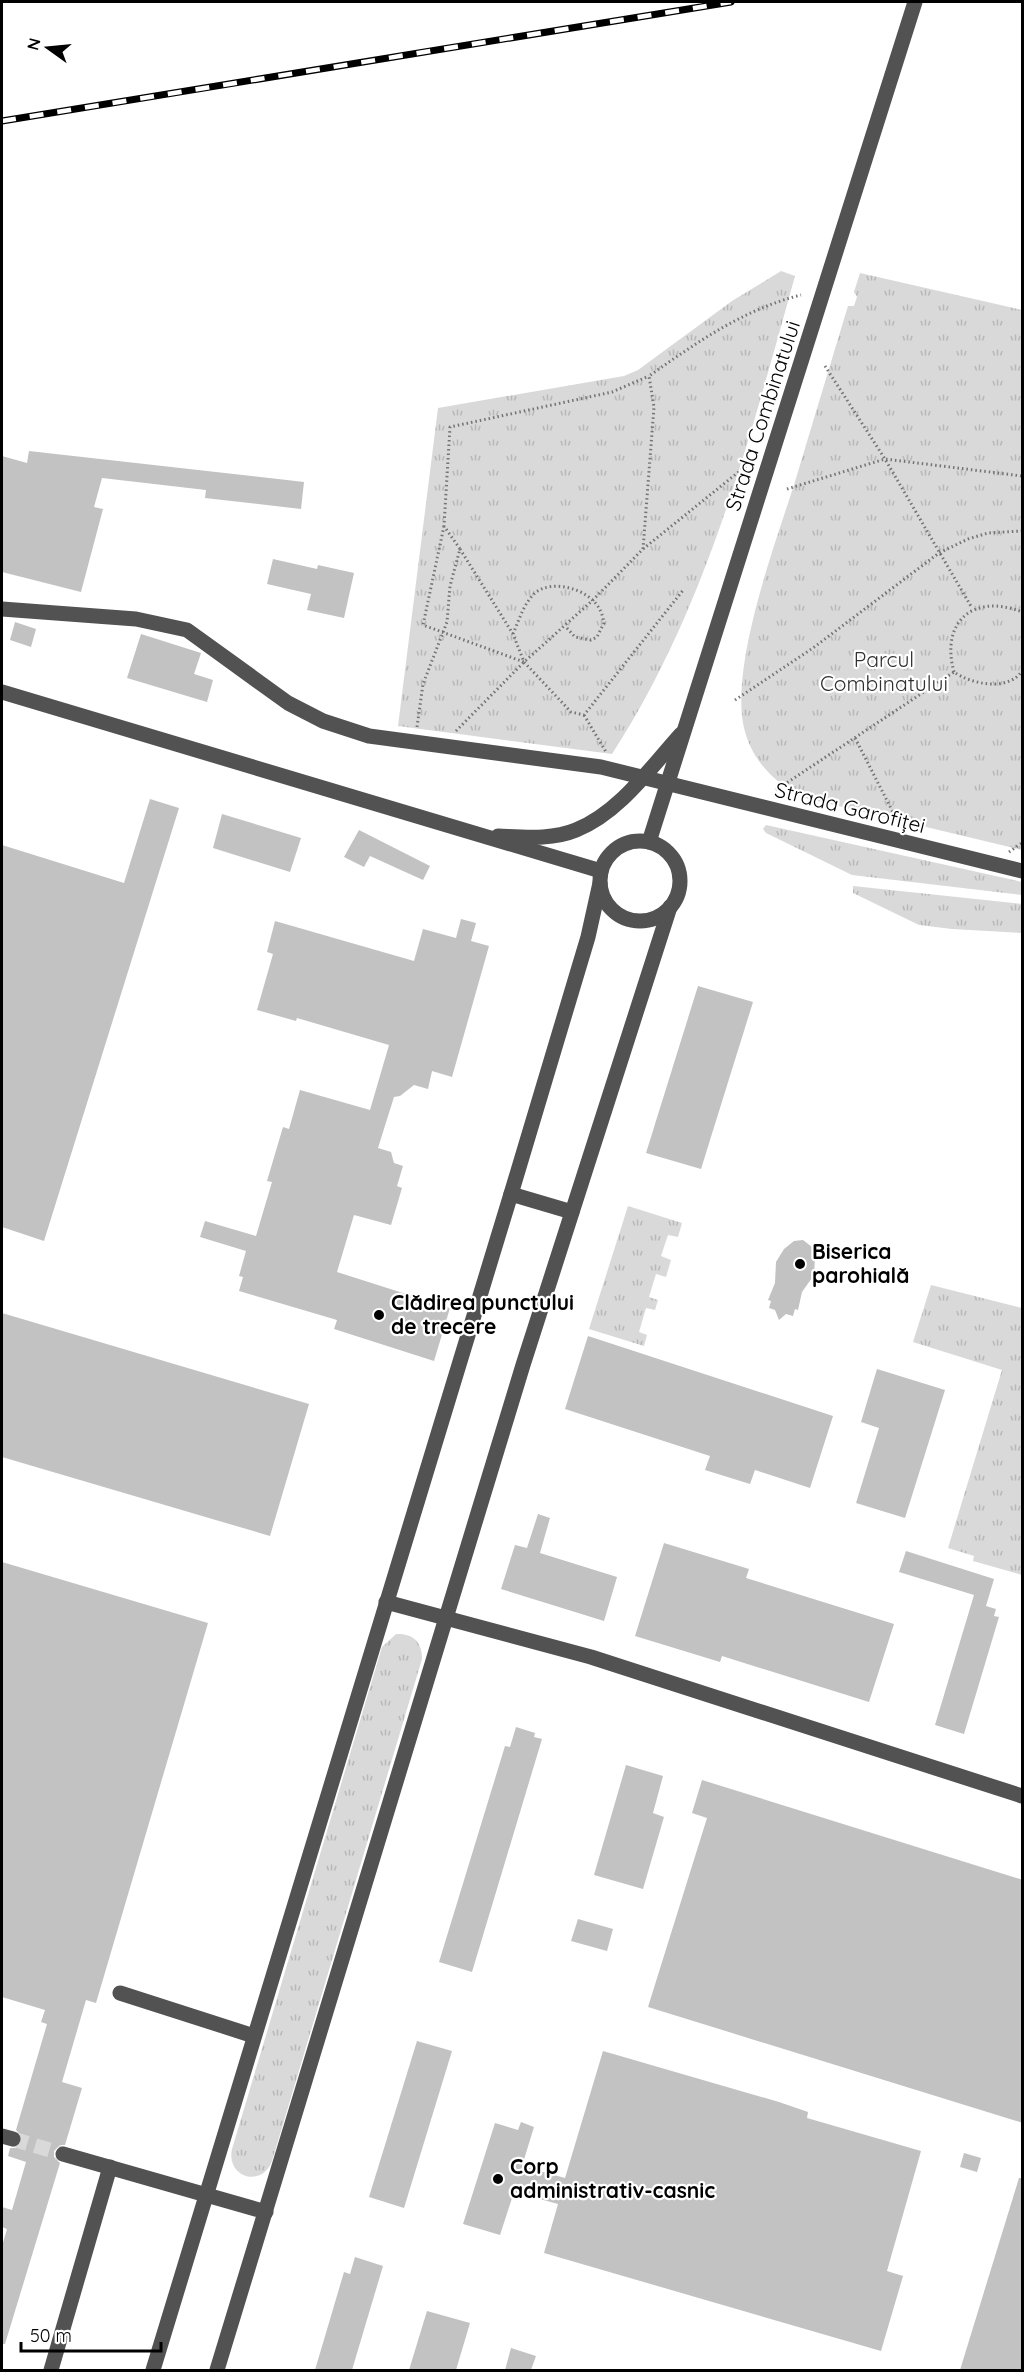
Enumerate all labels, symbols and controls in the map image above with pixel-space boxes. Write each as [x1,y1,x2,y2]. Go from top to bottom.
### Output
north arrow [18,18,78,78]
text: N [22,36,45,52]
street label: Strada Combinatului [719,317,805,514]
park label: Parcul Combinatului [820,646,948,696]
street label: Strada Garofiței [772,776,928,838]
place label: Biserica parohială [812,1238,909,1288]
marker: Biserica parohială [793,1257,807,1271]
place label: Clădirea punctului de trecere [391,1289,574,1339]
marker: Clădirea punctului de trecere [372,1308,386,1322]
place label: Corp administrativ-casnic [510,2153,715,2203]
marker: Corp administrativ-casnic [491,2172,505,2186]
scale bar [21,2315,160,2353]
text: 50 m [30,2324,72,2347]

